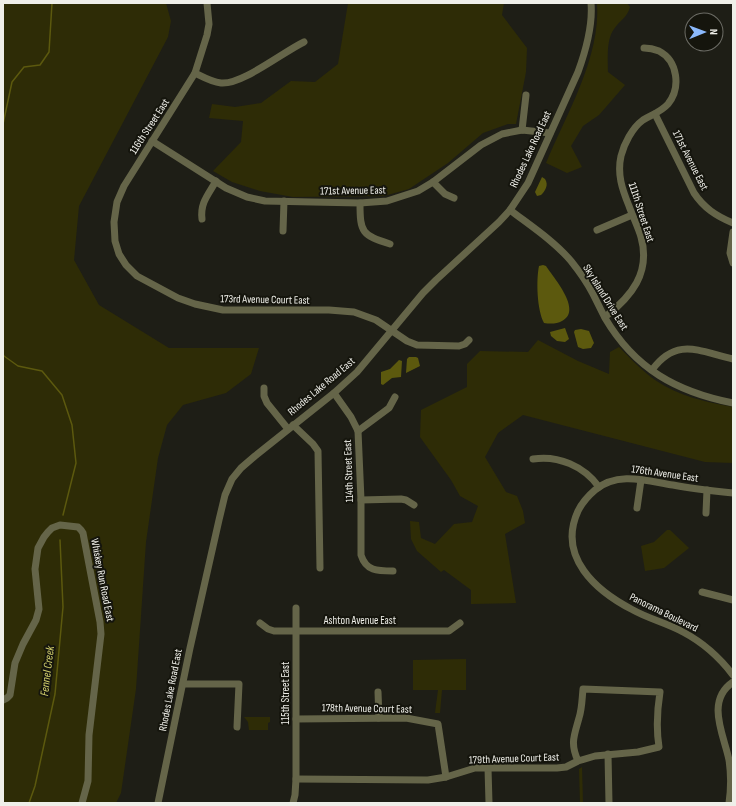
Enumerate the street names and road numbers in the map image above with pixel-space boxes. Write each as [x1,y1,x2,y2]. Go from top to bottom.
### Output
street label: 116th Street East [127,96,172,156]
street label: Rhodes Lake Road East [507,108,554,190]
street label: 171st Avenue East [670,128,712,193]
street label: 111th Street East [626,181,658,244]
street label: 171st Avenue East [320,183,387,198]
street label: Sky Island Drive East [580,262,631,333]
street label: 173rd Avenue Court East [220,292,310,307]
street label: Rhodes Lake Road East [285,354,358,418]
street label: 114th Street East [341,439,356,503]
street label: 176th Avenue East [631,462,700,485]
street label: Whiskey Run Road East [88,537,117,623]
street label: Panorama Boulevard [627,590,701,635]
street label: Ashton Avenue East [323,614,397,627]
street label: Rhodes Lake Road East [156,647,185,732]
street label: 115th Street East [279,661,292,724]
street label: 178th Avenue Court East [322,701,413,716]
street label: 179th Avenue Court East [469,750,560,767]

